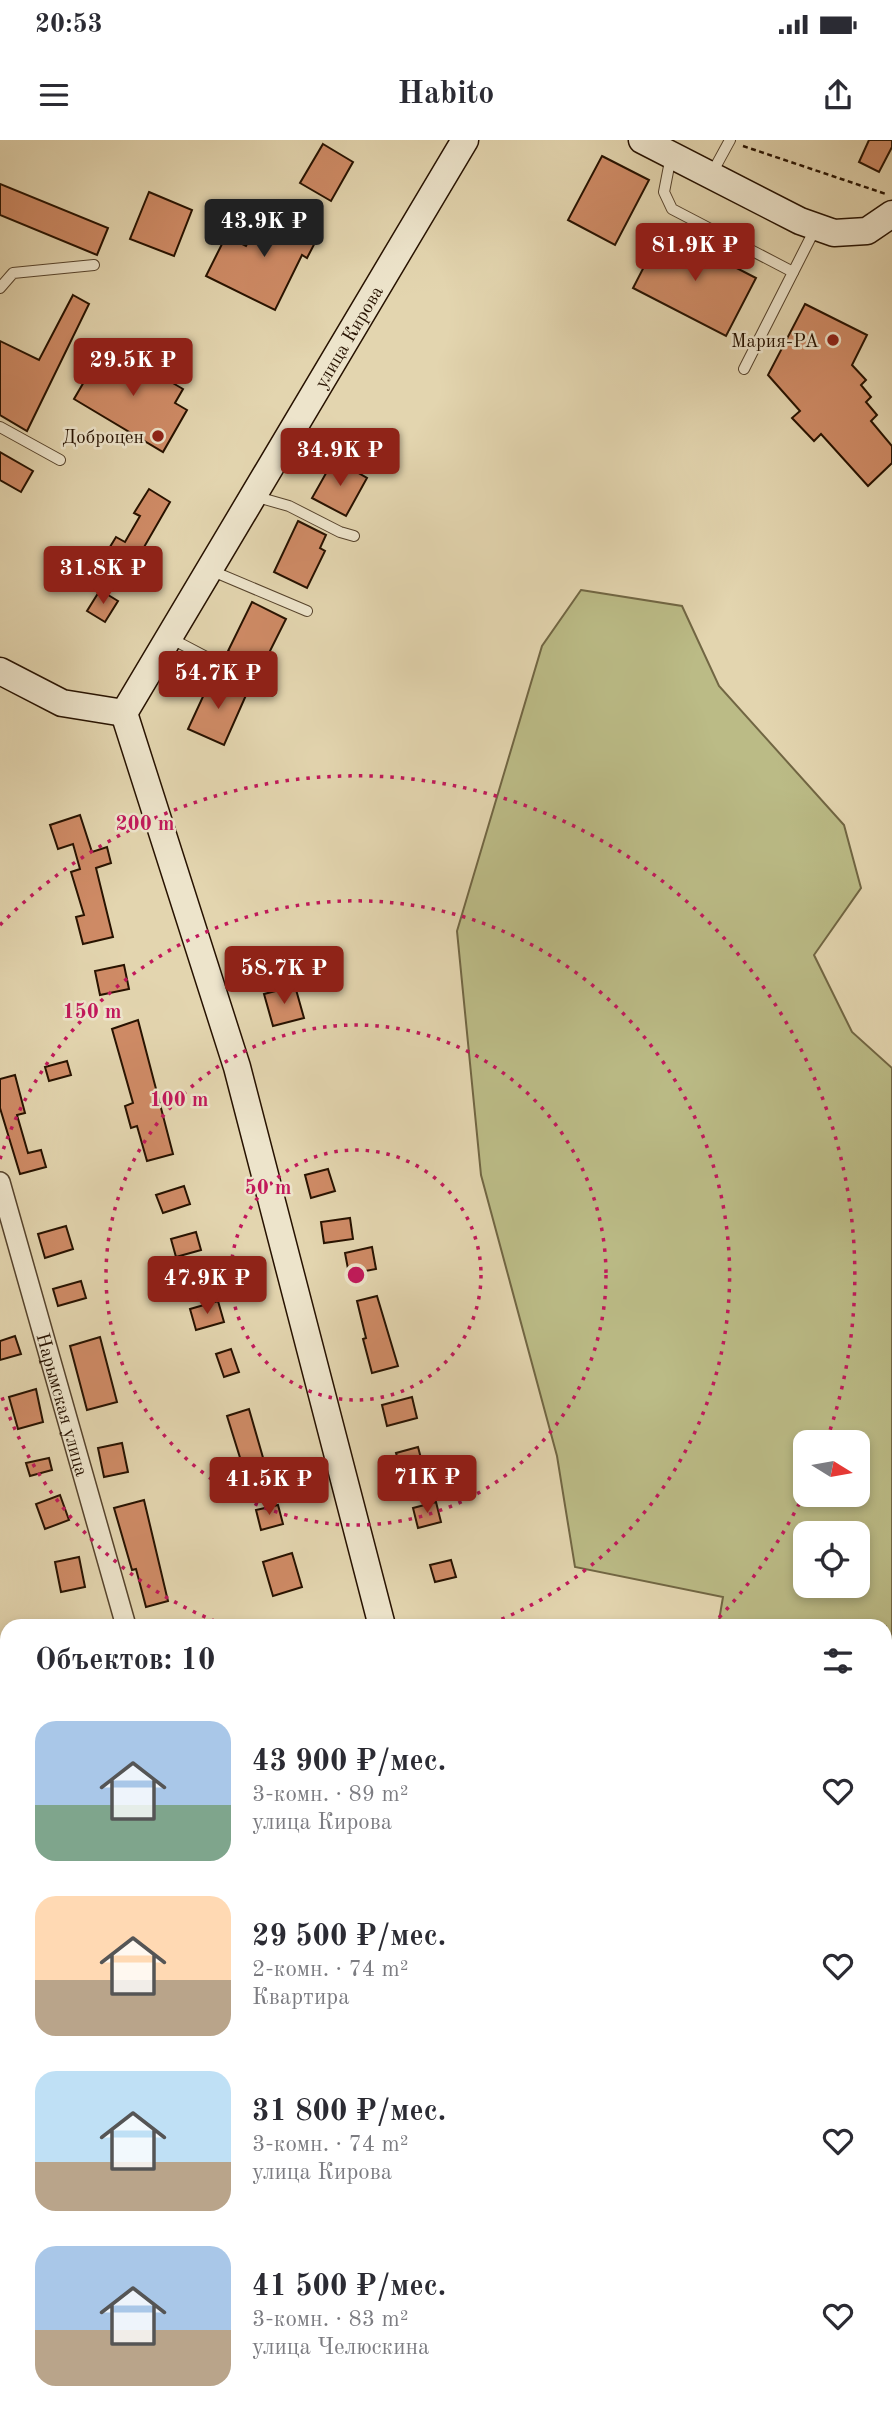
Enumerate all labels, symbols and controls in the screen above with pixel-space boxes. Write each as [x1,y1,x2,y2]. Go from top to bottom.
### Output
text: 20:53 [35,12,103,38]
icon: menu [35,76,73,114]
icon: share [819,76,857,114]
text: Habito [398,79,494,111]
pin: 43.9K ₽ [199,200,329,259]
text: 43.9K ₽ [221,210,307,233]
pin: 81.9K ₽ [630,223,760,283]
text: 81.9K ₽ [652,234,738,257]
street label: улица Кирова [312,283,388,393]
marker: Мария-РА [825,332,841,348]
place label: Мария-РА [731,333,819,352]
pin: 29.5K ₽ [68,338,198,398]
text: 29.5K ₽ [90,349,176,372]
marker: Доброцен [150,428,166,444]
pin: 34.9K ₽ [275,428,405,488]
place label: Доброцен [62,429,144,448]
text: 34.9K ₽ [297,439,383,462]
pin: 31.8K ₽ [38,546,168,606]
text: 31.8K ₽ [60,557,146,580]
pin: 54.7K ₽ [153,652,283,711]
text: 54.7K ₽ [175,662,261,685]
text: 200 m [115,814,175,835]
pin: 58.7K ₽ [219,946,349,1006]
text: 58.7K ₽ [241,957,327,980]
text: 150 m [62,1002,122,1023]
text: 100 m [149,1090,209,1111]
text: 50 m [244,1178,292,1199]
pin: 47.9K ₽ [142,1256,272,1316]
centre of rings [344,1263,368,1287]
text: 47.9K ₽ [164,1267,250,1290]
street label: Нарымская улица [31,1331,90,1479]
north arrow [793,1430,870,1507]
map controls [793,1430,870,1598]
pin: 71K ₽ [378,1456,476,1515]
pin: 41.5K ₽ [204,1458,334,1517]
text: 71K ₽ [394,1466,460,1489]
text: 41.5K ₽ [226,1468,312,1491]
button: locate [793,1521,870,1598]
icon: filters [819,1642,857,1680]
text: Объектов: 10 [35,1646,215,1676]
text: 43 900 ₽/мес. [252,1747,446,1777]
icon: home [91,1749,175,1833]
icon: heart [819,1772,857,1810]
text: 3-комн. · 89 m² [252,1783,409,1806]
text: улица Кирова [252,1811,392,1834]
text: 29 500 ₽/мес. [252,1922,446,1952]
icon: home [91,1924,175,2008]
icon: heart [819,1947,857,1985]
text: 2-комн. · 74 m² [252,1958,409,1981]
text: Квартира [252,1986,350,2009]
text: 31 800 ₽/мес. [252,2097,446,2127]
icon: home [91,2099,175,2183]
icon: heart [819,2122,857,2160]
text: 3-комн. · 74 m² [252,2133,409,2156]
text: улица Кирова [252,2161,392,2184]
text: 41 500 ₽/мес. [252,2272,446,2302]
icon: home [91,2274,175,2358]
icon: heart [819,2297,857,2335]
text: 3-комн. · 83 m² [252,2308,409,2331]
text: улица Челюскина [252,2336,429,2359]

